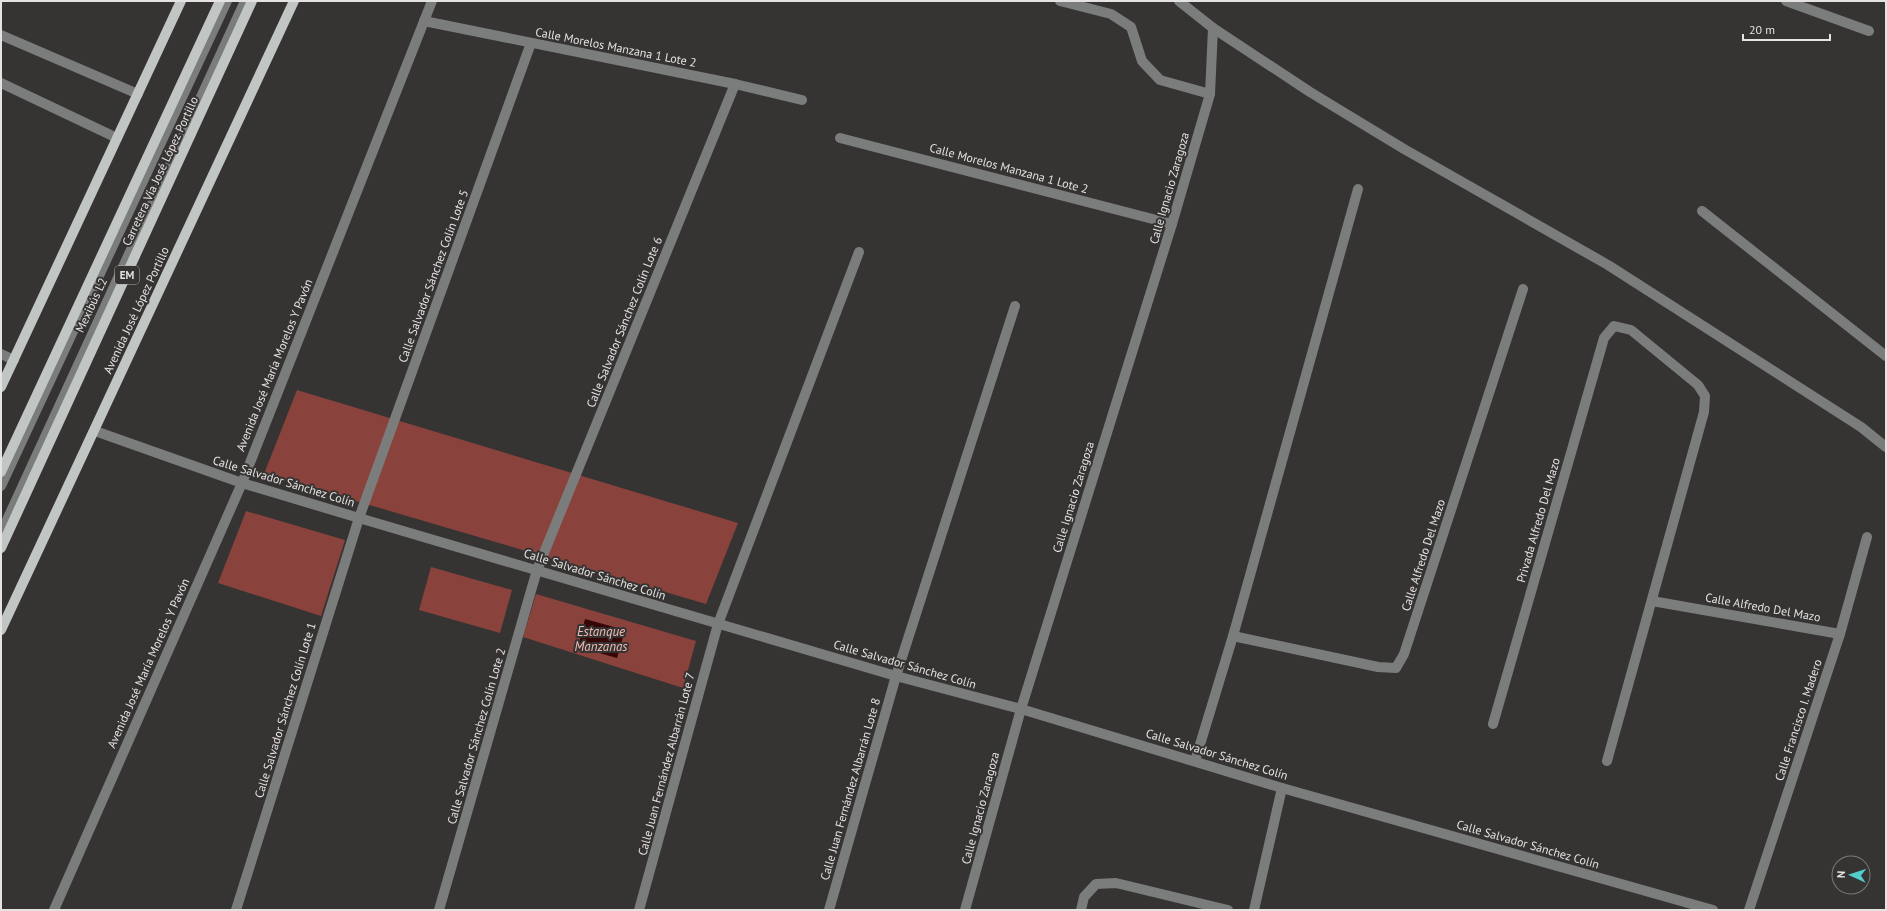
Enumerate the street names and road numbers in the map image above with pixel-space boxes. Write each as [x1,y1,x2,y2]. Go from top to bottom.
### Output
street label: Calle Morelos Manzana 1 Lote 2 [534,24,698,70]
street label: Carretera Vía José López Portillo [119,94,201,248]
street label: Calle Ignacio Zaragoza [1146,130,1192,246]
street label: Calle Morelos Manzana 1 Lote 2 [928,140,1090,196]
street label: Calle Salvador Sánchez Colín Lote 5 [395,188,471,364]
street label: Calle Salvador Sánchez Colín Lote 6 [583,234,665,410]
street label: Avenida José López Portillo [100,244,172,376]
road number: EM [115,266,139,284]
street label: Mexibús L2 [72,275,110,335]
street label: Avenida José María Morelos Y Pavón [233,277,315,453]
street label: Calle Ignacio Zaragoza [1049,439,1097,554]
street label: Calle Salvador Sánchez Colín [211,452,357,510]
street label: Privada Alfredo Del Mazo [1513,456,1563,584]
street label: Calle Alfredo Del Mazo [1398,497,1448,613]
street label: Calle Salvador Sánchez Colín [522,545,668,603]
street label: Avenida José María Morelos Y Pavón [104,576,192,750]
street label: Calle Alfredo Del Mazo [1704,589,1822,625]
street label: Calle Salvador Sánchez Colín Lote 1 [251,620,319,800]
street label: Calle Salvador Sánchez Colín [832,636,978,692]
street label: Calle Salvador Sánchez Colín Lote 2 [444,646,508,826]
street label: Calle Francisco I. Madero [1771,657,1825,783]
street label: Calle Juan Fernández Albarrán Lote 7 [634,671,698,857]
street label: Calle Juan Fernández Albarrán Lote 8 [817,696,883,882]
street label: Calle Salvador Sánchez Colín [1144,725,1290,783]
street label: Calle Ignacio Zaragoza [958,750,1002,866]
street label: Calle Salvador Sánchez Colín [1455,816,1601,872]

